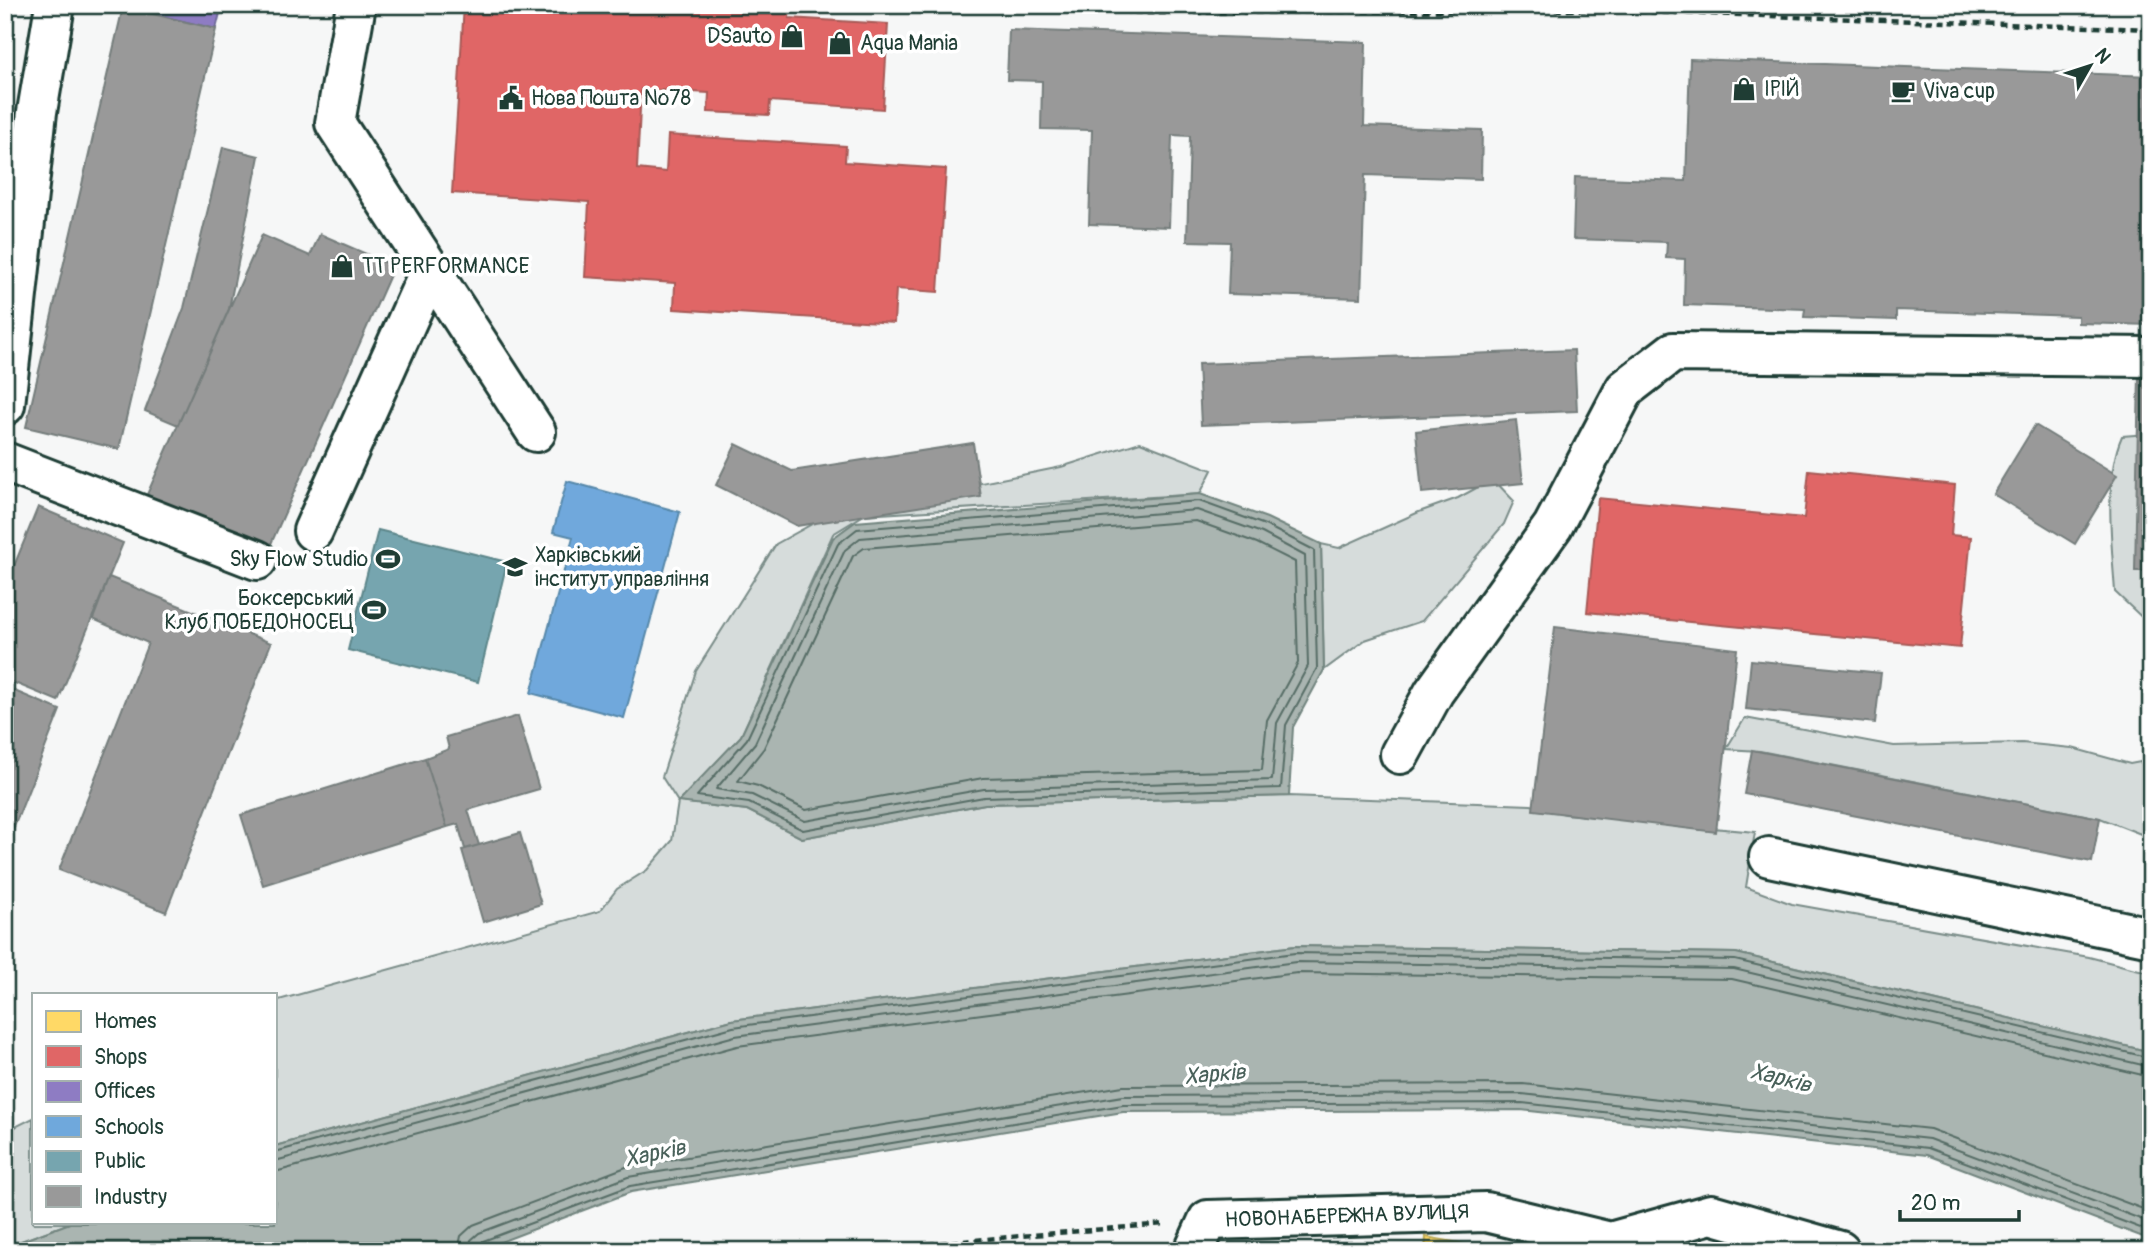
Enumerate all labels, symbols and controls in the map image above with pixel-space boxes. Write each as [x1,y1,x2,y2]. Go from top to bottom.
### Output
shop icon: DSauto [778,22,806,50]
place label: DSauto [707,23,772,50]
shop icon: Aqua Mania [826,29,854,57]
place label: Aqua Mania [860,30,958,57]
north arrow [2054,32,2124,102]
text: N [2089,43,2116,69]
shop icon: ІРІЙ [1730,75,1758,103]
place label: ІРІЙ [1764,76,1799,103]
cafe icon: Viva cup [1889,77,1917,105]
place label: Viva cup [1923,78,1995,105]
public building icon: Нова Пошта №78 [497,84,525,112]
place label: Нова Пошта №78 [531,85,691,112]
shop icon: TT PERFORMANCE [328,252,356,280]
place label: TT PERFORMANCE [362,253,530,280]
place label: Харківський інститут управління [535,542,709,593]
sports icon: Sky Flow Studio [374,545,402,573]
place label: Sky Flow Studio [229,546,368,573]
school or university icon: Харківський інститут управління [501,553,529,581]
place label: Боксерський Клуб ПОБЕДОНОСЕЦ [164,585,354,636]
sports icon: Боксерський Клуб ПОБЕДОНОСЕЦ [360,596,388,624]
legend [32,993,276,1224]
text: Homes [94,1008,157,1035]
text: Shops [94,1044,147,1071]
water label: Харків [1183,1057,1248,1091]
water label: Харків [1748,1057,1816,1100]
text: Offices [94,1078,156,1105]
text: Schools [94,1114,164,1141]
water label: Харків [622,1132,690,1174]
text: Public [94,1148,146,1175]
scale bar [1900,1179,2020,1223]
text: Industry [94,1184,167,1211]
text: 20 m [1911,1190,1960,1217]
street label: НОВОНАБЕРЕЖНА ВУЛИЦЯ [1224,1198,1470,1234]

